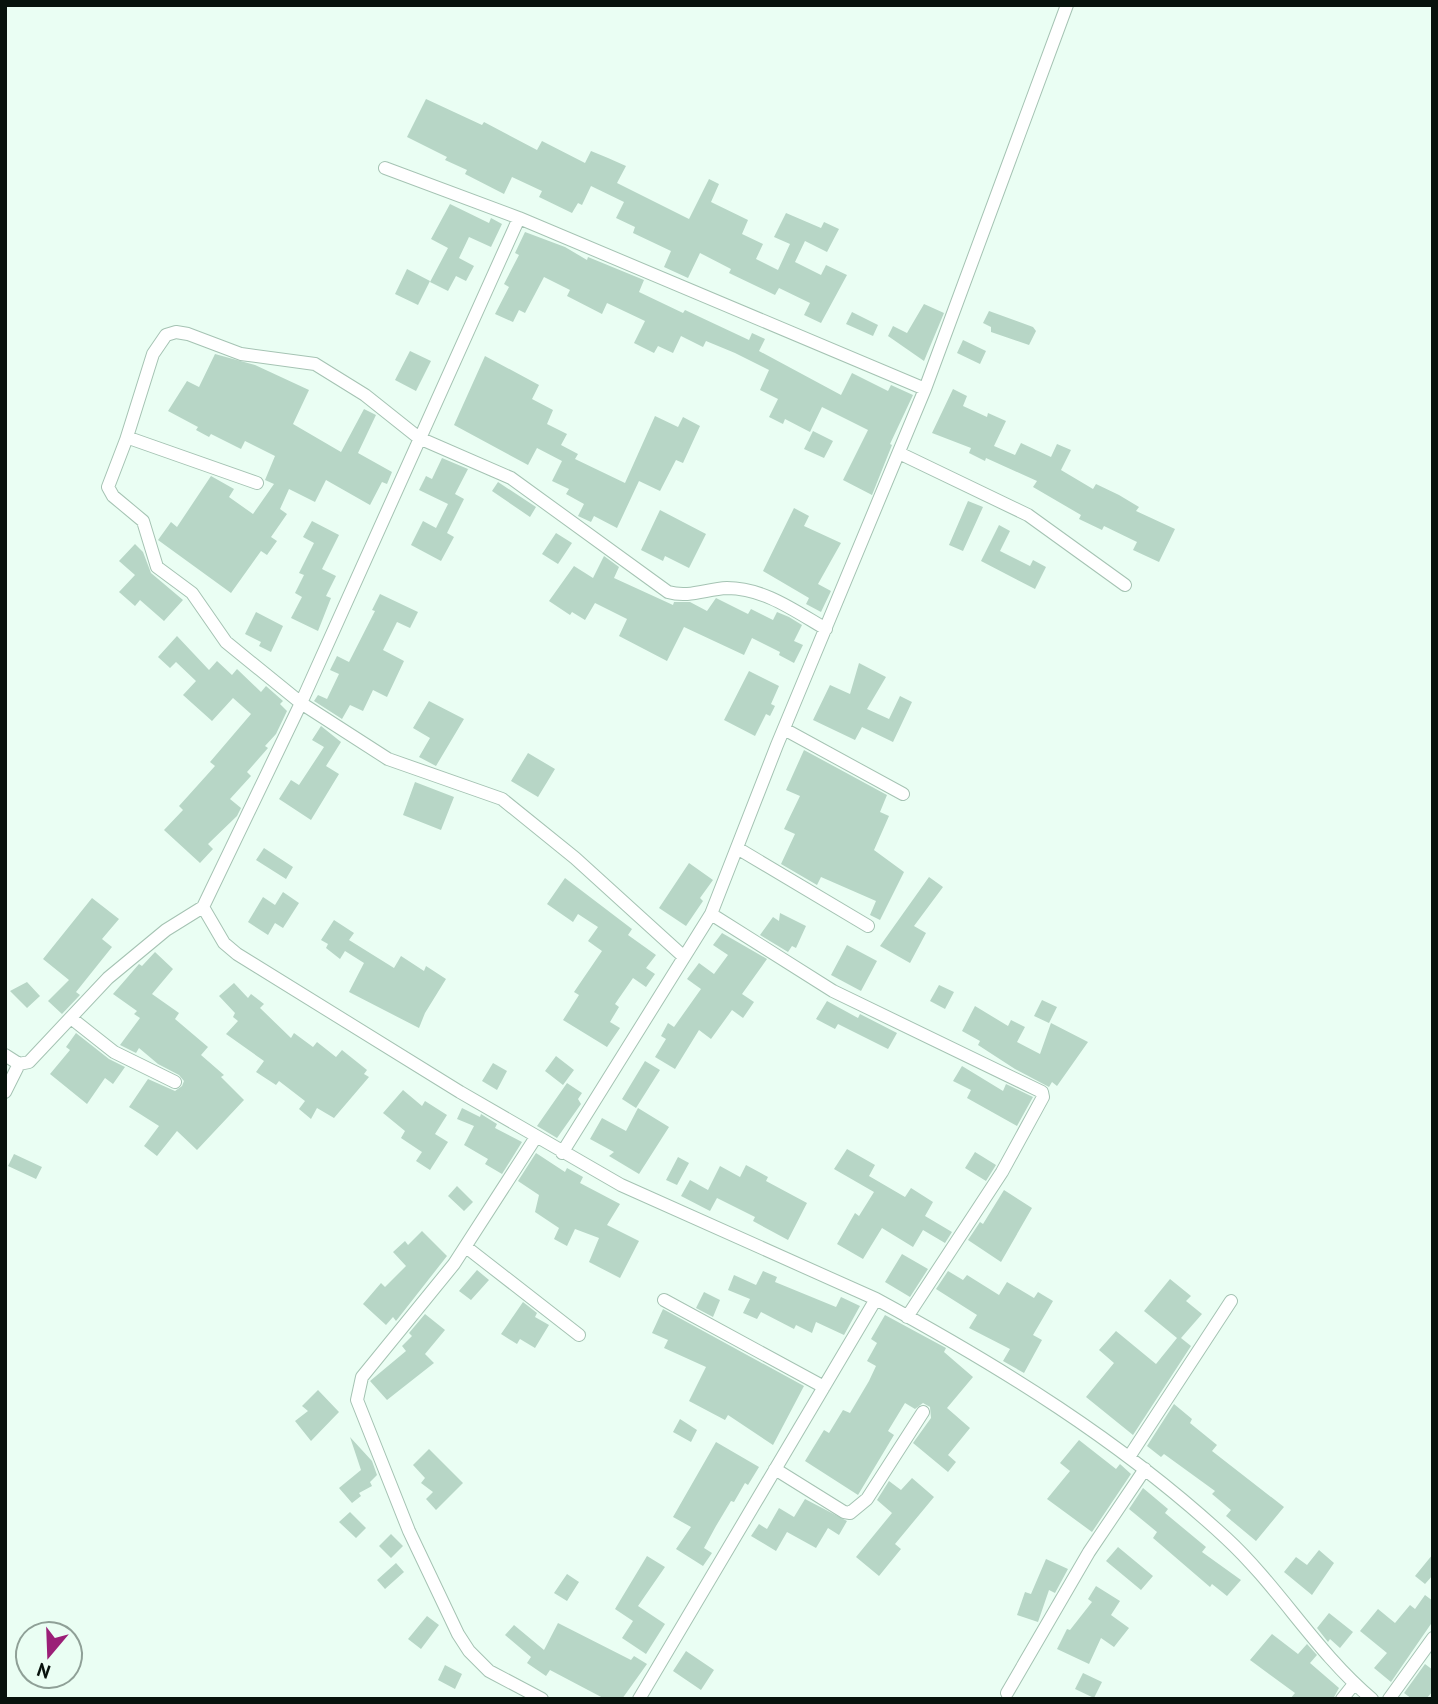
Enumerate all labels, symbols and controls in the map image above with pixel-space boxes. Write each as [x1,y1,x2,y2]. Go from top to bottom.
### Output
north arrow [14,1620,84,1690]
text: N [34,1658,53,1684]

